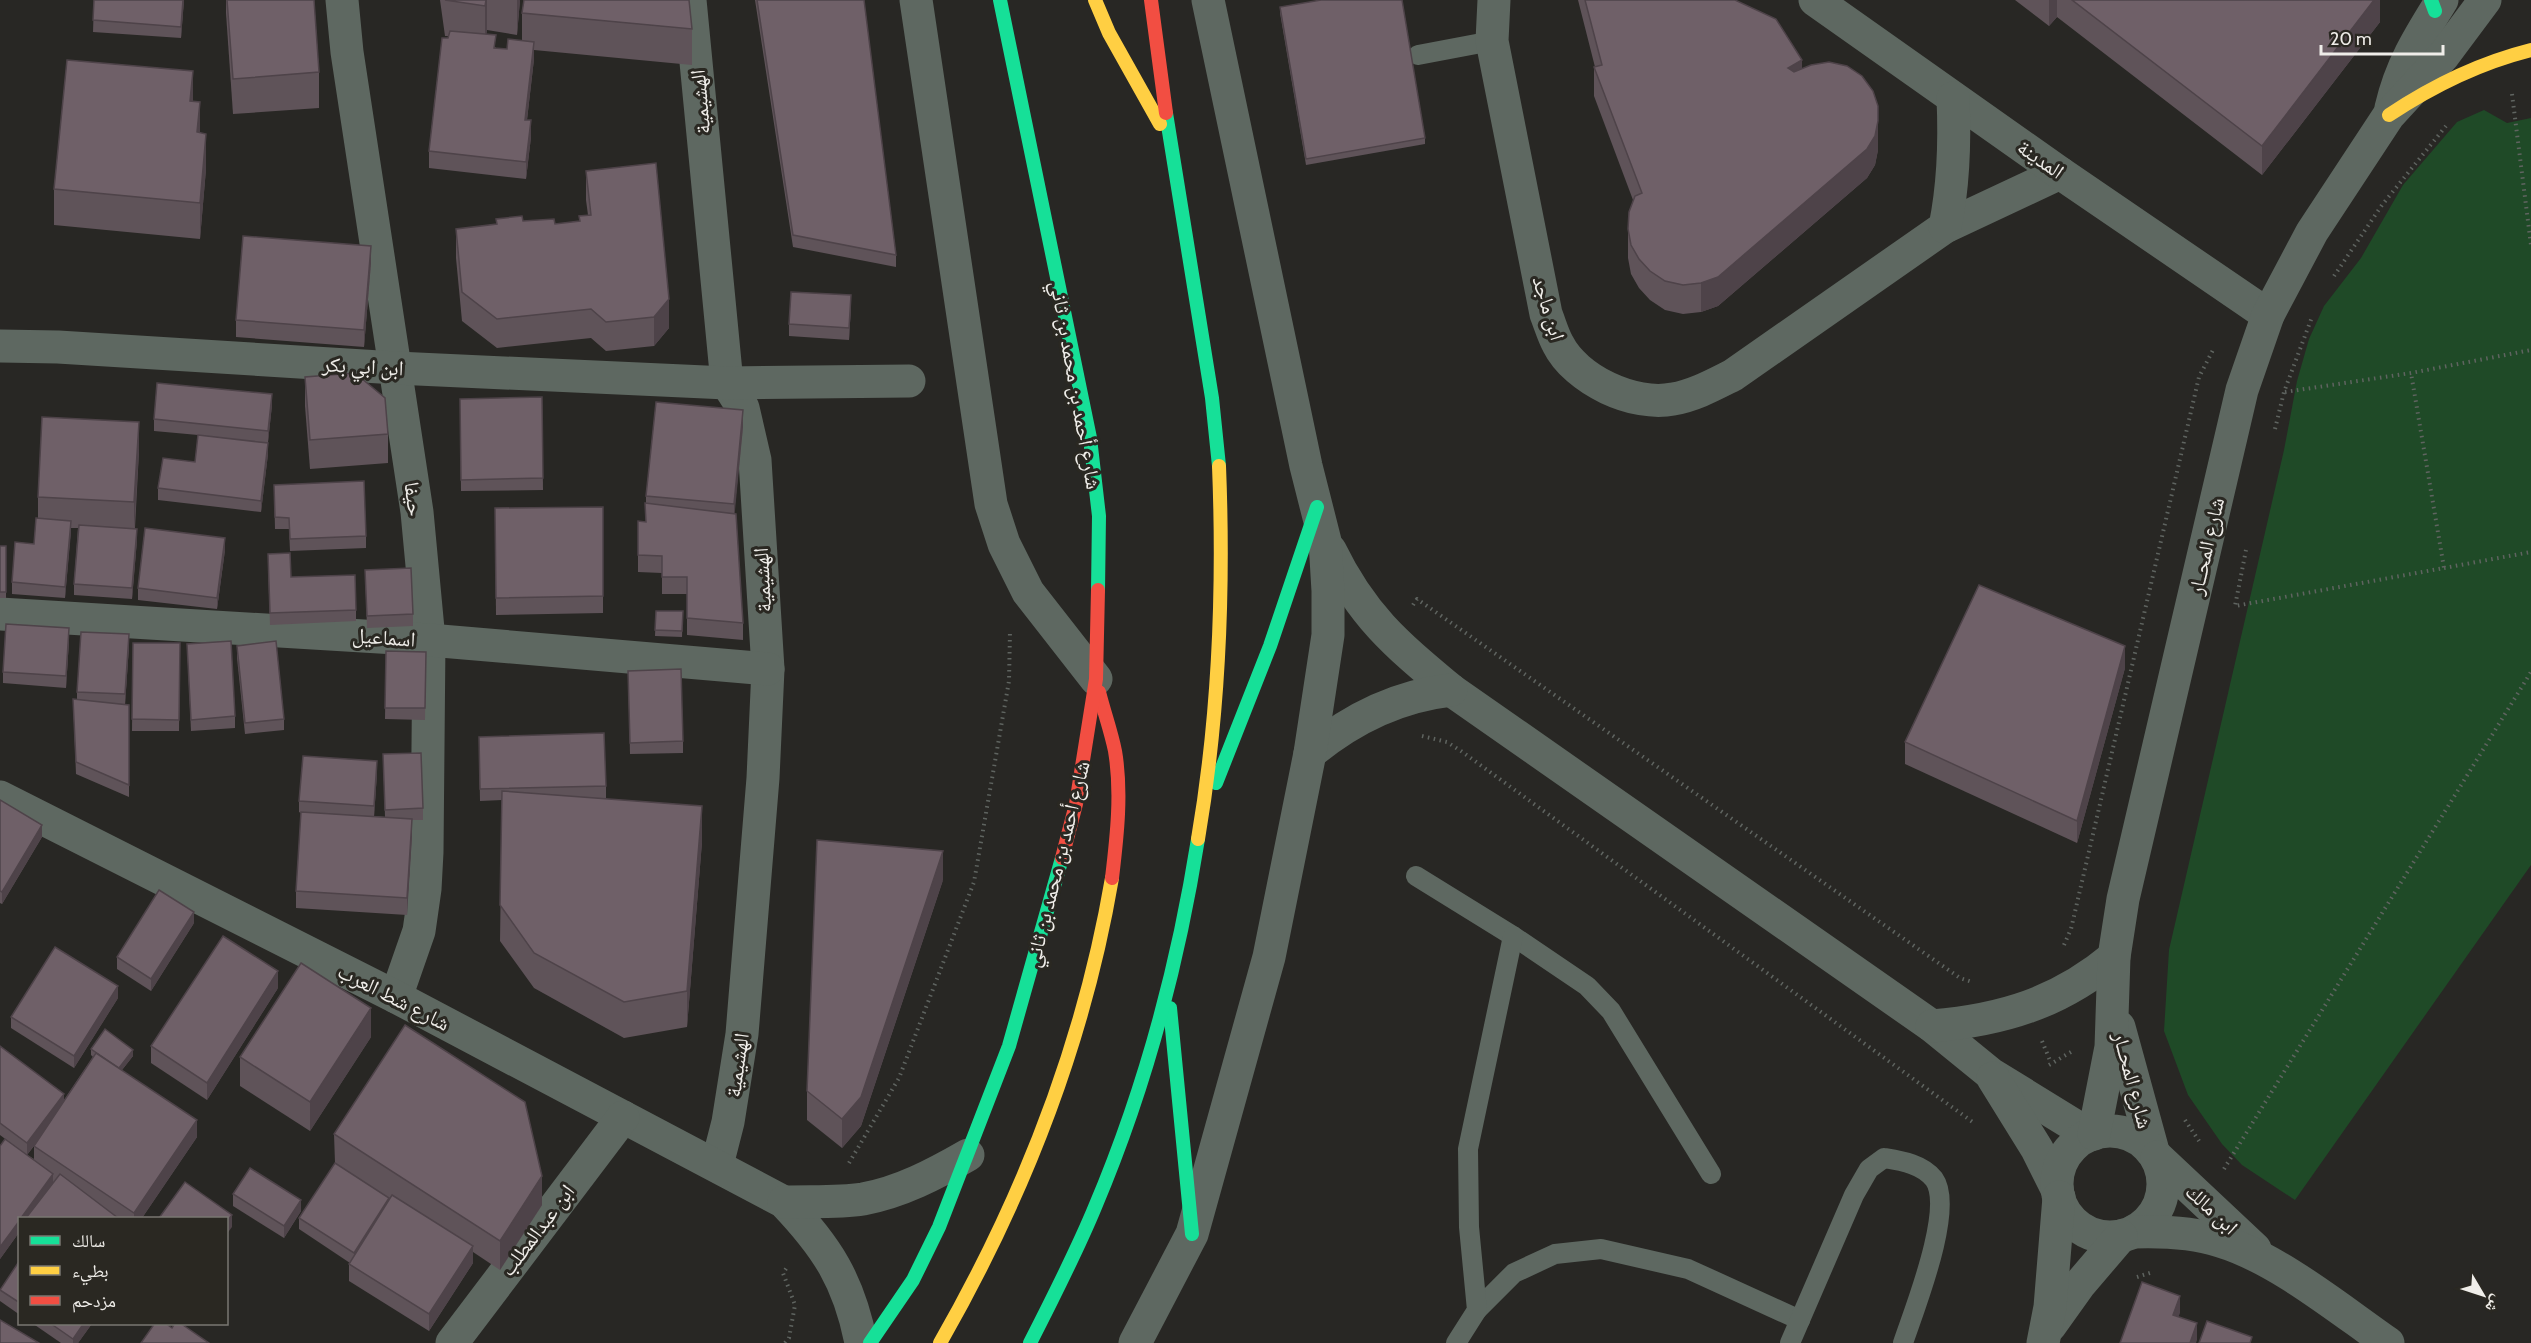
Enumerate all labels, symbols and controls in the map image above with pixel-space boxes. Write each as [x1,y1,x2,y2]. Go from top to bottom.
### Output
scale bar [2321,18,2442,56]
text: 20 m [2330,28,2372,50]
street label: الهشيمية [685,69,715,135]
street label: المدينة [2013,134,2069,184]
street label: ابن ماجد [1526,273,1571,343]
street label: شارع أحمد بن محمد بن ثاني [1041,279,1107,492]
street label: ابن ابي بكر [320,351,404,385]
street label: حيفا [399,480,429,518]
street label: شارع المحــار [2182,495,2230,598]
street label: الهشيمية [748,547,776,613]
street label: اسماعيل [351,622,416,653]
street label: شارع أحمد بن محمد بن ثاني [1019,758,1099,971]
street label: شارع شط العرب [333,958,454,1037]
street label: شارع المحــار [2107,1028,2158,1131]
street label: الهشيمية [720,1031,754,1099]
street label: ابن عبدالمطلب [494,1179,580,1281]
street label: ابن مالك [2180,1179,2243,1240]
legend [18,1217,228,1325]
text: سالك [72,1230,105,1252]
text: بطيء [72,1260,109,1286]
north arrow [2453,1265,2513,1325]
text: مزدحم [72,1290,116,1313]
text: ش [2482,1292,2507,1317]

